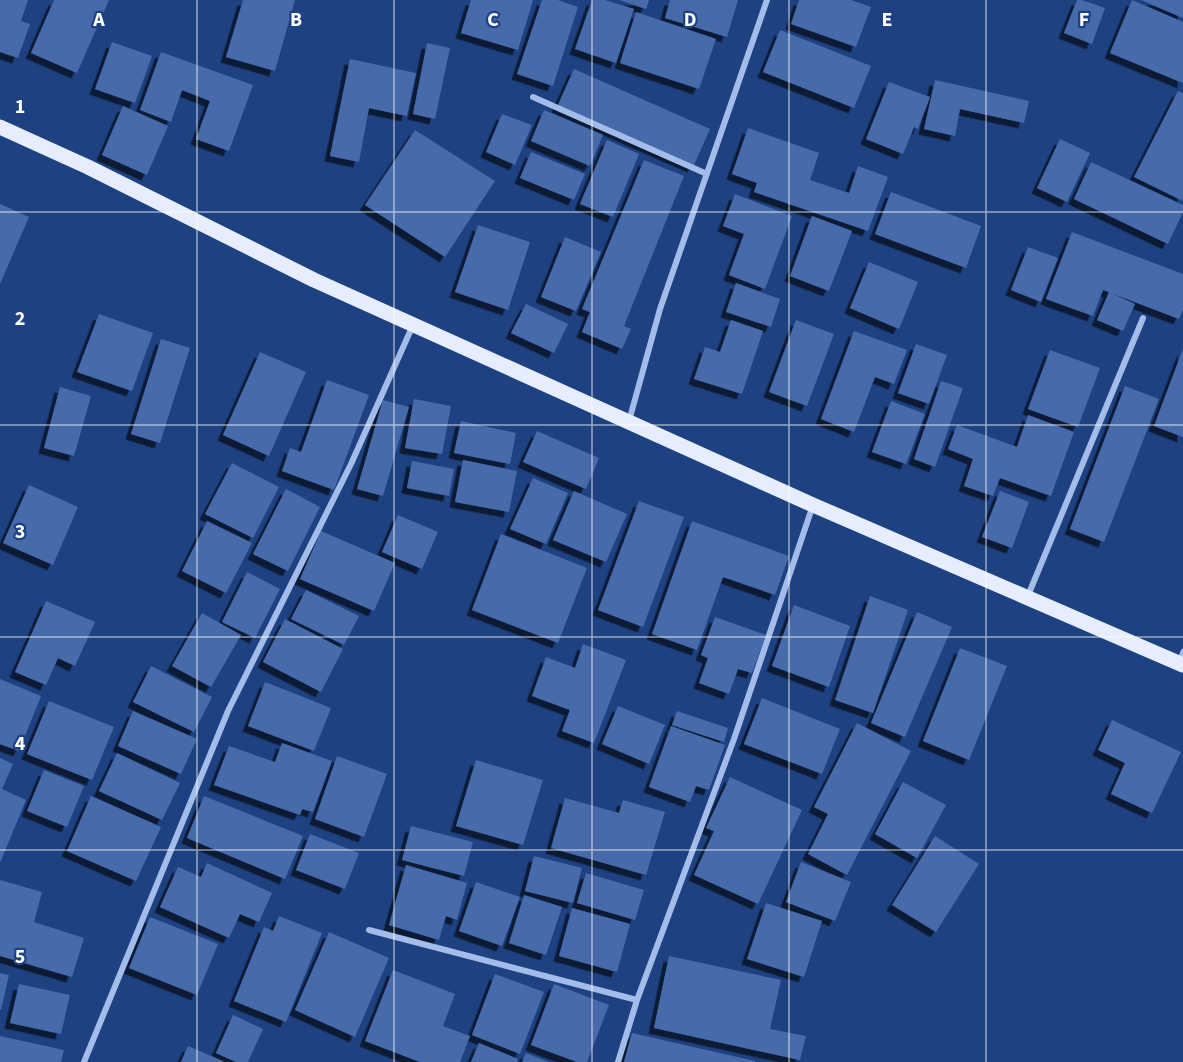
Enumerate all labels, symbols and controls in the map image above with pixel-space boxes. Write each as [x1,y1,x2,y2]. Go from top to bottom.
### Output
text: A [92,6,105,34]
text: B [290,6,302,34]
text: C [487,6,499,34]
text: D [684,6,696,34]
text: E [882,6,892,34]
text: F [1079,6,1089,34]
text: 1 [15,93,25,121]
text: 2 [15,305,25,333]
text: 3 [15,518,25,546]
text: 4 [15,730,26,758]
text: 5 [15,943,25,971]

